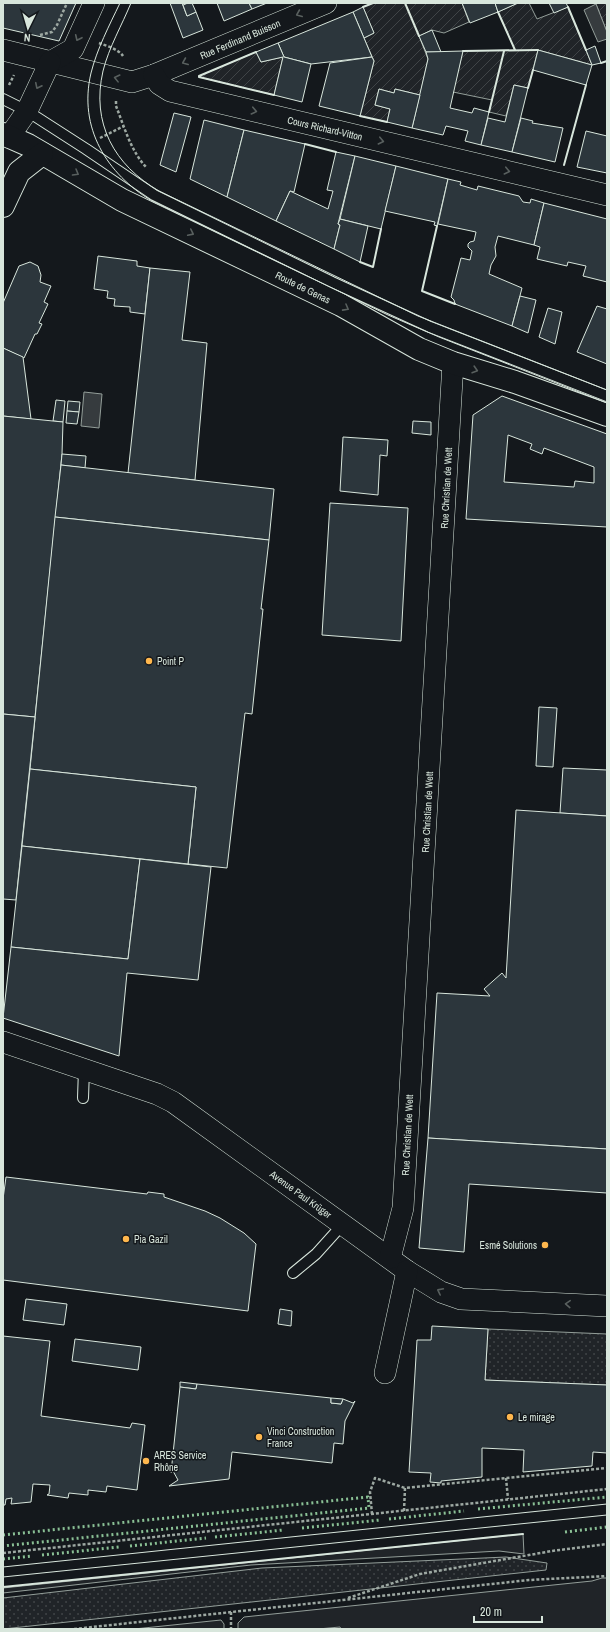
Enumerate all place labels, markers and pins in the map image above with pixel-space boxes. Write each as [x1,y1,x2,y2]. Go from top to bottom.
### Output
place label: Point P [157,655,184,668]
marker: Point P [144,656,154,666]
place label: Pia Gazil [134,1233,168,1246]
marker: Pia Gazil [121,1234,131,1244]
place label: Esmé Solutions [480,1239,537,1252]
marker: Esmé Solutions [540,1240,550,1250]
place label: Le mirage [518,1411,555,1424]
marker: Le mirage [505,1412,515,1422]
place label: Vinci Construction France [267,1425,334,1450]
marker: Vinci Construction France [254,1432,264,1442]
place label: ARES Service Rhône [153,1449,207,1474]
marker: ARES Service Rhône [141,1456,151,1466]

